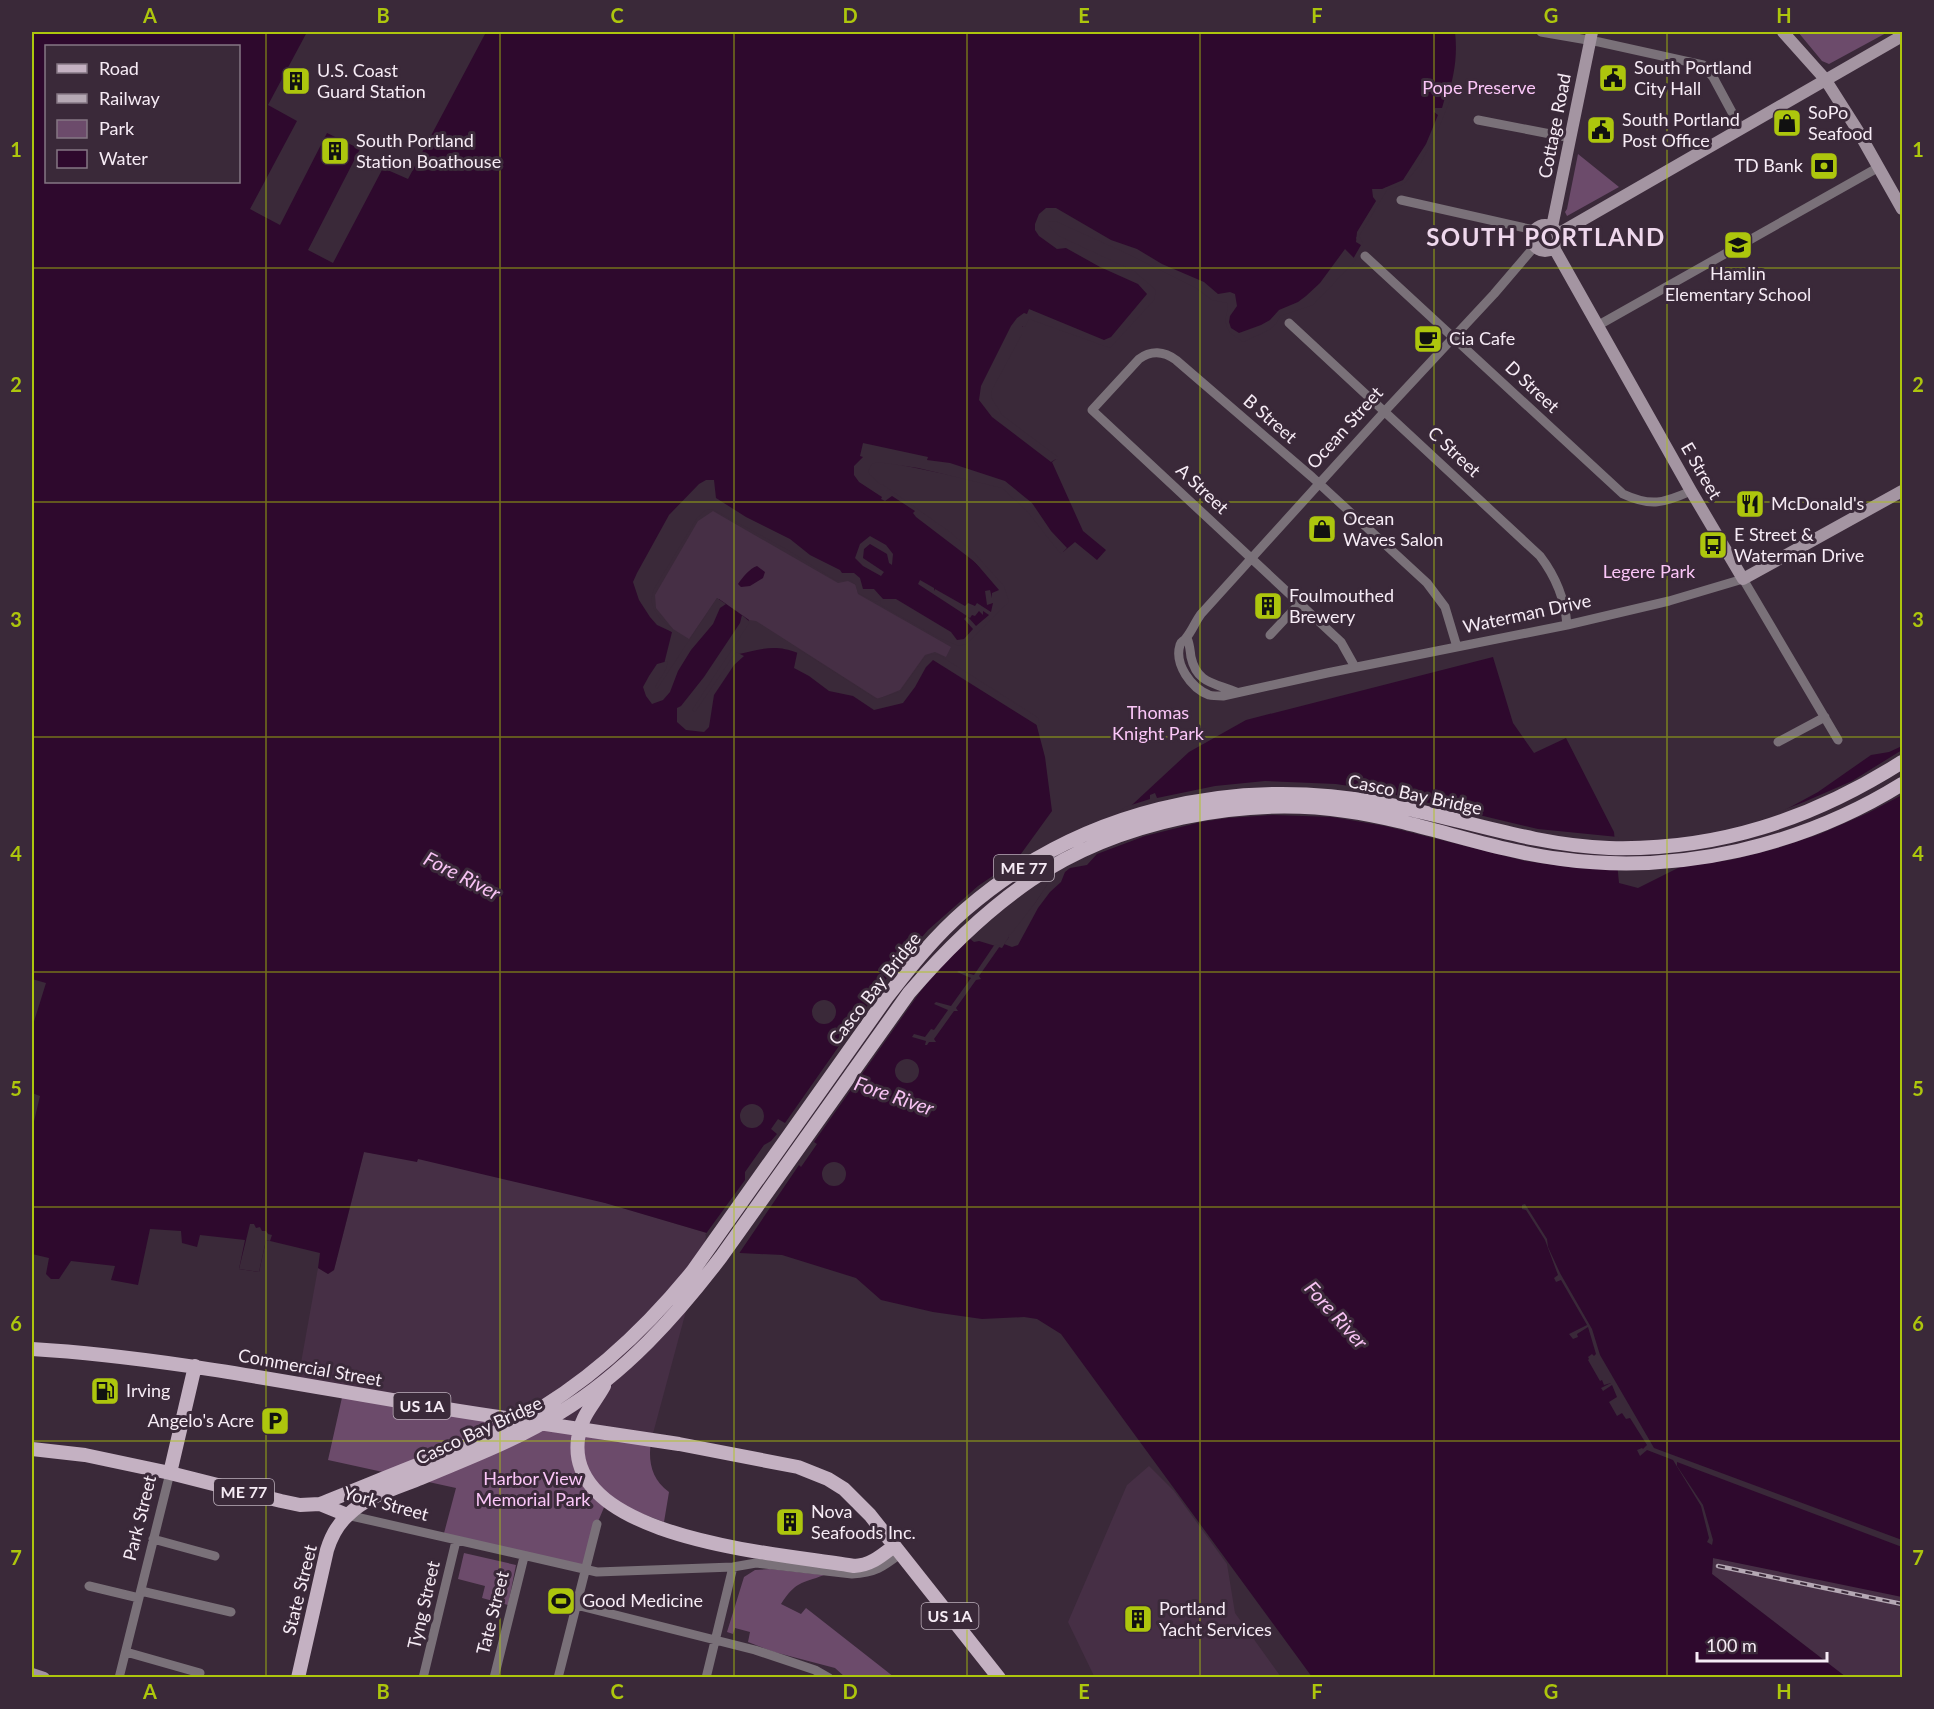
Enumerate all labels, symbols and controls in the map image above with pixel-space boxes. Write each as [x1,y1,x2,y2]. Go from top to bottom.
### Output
text: A [142,3,157,27]
text: B [376,3,390,27]
text: C [610,3,624,27]
text: D [842,3,858,27]
text: E [1078,3,1090,27]
text: F [1311,3,1323,27]
text: G [1544,3,1558,27]
text: H [1776,3,1792,27]
legend [45,45,240,183]
place label: South Portland City Hall [1634,56,1752,99]
text: Road [99,57,139,79]
place label: U.S. Coast Guard Station [317,59,426,102]
public building icon: South Portland City Hall [1597,62,1629,94]
building icon: U.S. Coast Guard Station [280,65,312,97]
street label: Cottage Road [1533,71,1575,180]
park label: Pope Preserve [1422,76,1536,98]
text: Railway [99,87,160,109]
place label: SoPo Seafood [1808,101,1873,144]
shop icon: SoPo Seafood [1771,107,1803,139]
place label: South Portland Post Office [1622,108,1740,151]
public building icon: South Portland Post Office [1585,114,1617,146]
text: Park [99,117,135,139]
place label: South Portland Station Boathouse [356,129,501,172]
building icon: South Portland Station Boathouse [319,135,351,167]
text: 1 [10,137,22,161]
text: 1 [1912,137,1924,161]
text: Water [99,147,148,169]
bank icon: TD Bank [1808,150,1840,182]
place label: TD Bank [1734,154,1804,176]
district label: SOUTH PORTLAND [1426,222,1666,251]
school or university icon: Hamlin Elementary School [1722,229,1754,261]
place label: Hamlin Elementary School [1665,262,1811,305]
cafe icon: Cia Cafe [1412,323,1444,355]
place label: Cia Cafe [1449,327,1515,349]
street label: D Street [1501,356,1565,417]
text: 2 [10,372,22,396]
text: 2 [1912,372,1924,396]
street label: Ocean Street [1302,381,1387,473]
street label: B Street [1239,389,1302,448]
street label: C Street [1424,421,1486,482]
street label: E Street [1677,438,1727,503]
street label: A Street [1172,459,1234,518]
restaurant icon: McDonald's [1734,488,1766,520]
place label: McDonald's [1771,492,1865,514]
place label: Ocean Waves Salon [1343,507,1443,550]
shop icon: Ocean Waves Salon [1306,513,1338,545]
place label: E Street & Waterman Drive [1734,523,1864,566]
bus stop icon: E Street & Waterman Drive [1697,529,1729,561]
park label: Legere Park [1603,560,1696,582]
place label: Foulmouthed Brewery [1289,584,1394,627]
street label: Waterman Drive [1461,589,1593,637]
building icon: Foulmouthed Brewery [1252,590,1284,622]
text: 3 [10,607,22,631]
text: 3 [1912,607,1924,631]
park label: Thomas Knight Park [1112,701,1205,744]
street label: Casco Bay Bridge [1346,769,1484,819]
text: 4 [10,841,22,865]
text: 4 [1912,841,1924,865]
water label: Fore River [420,846,506,905]
road number: ME 77 [994,855,1054,881]
street label: Casco Bay Bridge [823,928,925,1049]
water label: Fore River [851,1070,938,1120]
text: 5 [10,1076,22,1100]
text: 5 [1912,1076,1924,1100]
water label: Fore River [1300,1276,1374,1354]
text: 6 [10,1311,22,1335]
text: 6 [1912,1311,1924,1335]
street label: Commercial Street [237,1344,384,1391]
fuel station icon: Irving [89,1375,121,1407]
place label: Irving [126,1379,170,1401]
street label: Casco Bay Bridge [412,1391,545,1469]
road number: US 1A [394,1393,450,1419]
parking icon: Angelo's Acre [259,1405,291,1437]
place label: Angelo's Acre [147,1409,254,1431]
park label: Harbor View Memorial Park [476,1467,591,1510]
street label: Park Street [118,1472,160,1563]
road number: ME 77 [214,1479,274,1505]
street label: York Street [341,1481,432,1525]
place label: Nova Seafoods Inc. [811,1500,916,1543]
building icon: Nova Seafoods Inc. [774,1506,806,1538]
street label: State Street [277,1542,321,1637]
text: 7 [10,1545,22,1569]
text: 7 [1912,1545,1924,1569]
street label: Tyng Street [402,1558,444,1651]
street label: Tate Street [471,1568,513,1657]
sports icon: Good Medicine [545,1585,577,1617]
place label: Good Medicine [582,1589,703,1611]
place label: Portland Yacht Services [1159,1597,1272,1640]
road number: US 1A [922,1603,978,1629]
building icon: Portland Yacht Services [1122,1603,1154,1635]
scale bar [1697,1625,1828,1663]
text: 100 m [1706,1634,1757,1656]
text: A [142,1679,157,1703]
text: B [376,1679,390,1703]
text: C [610,1679,624,1703]
text: D [842,1679,858,1703]
text: E [1078,1679,1090,1703]
text: F [1311,1679,1323,1703]
text: G [1544,1679,1558,1703]
text: H [1776,1679,1792,1703]

